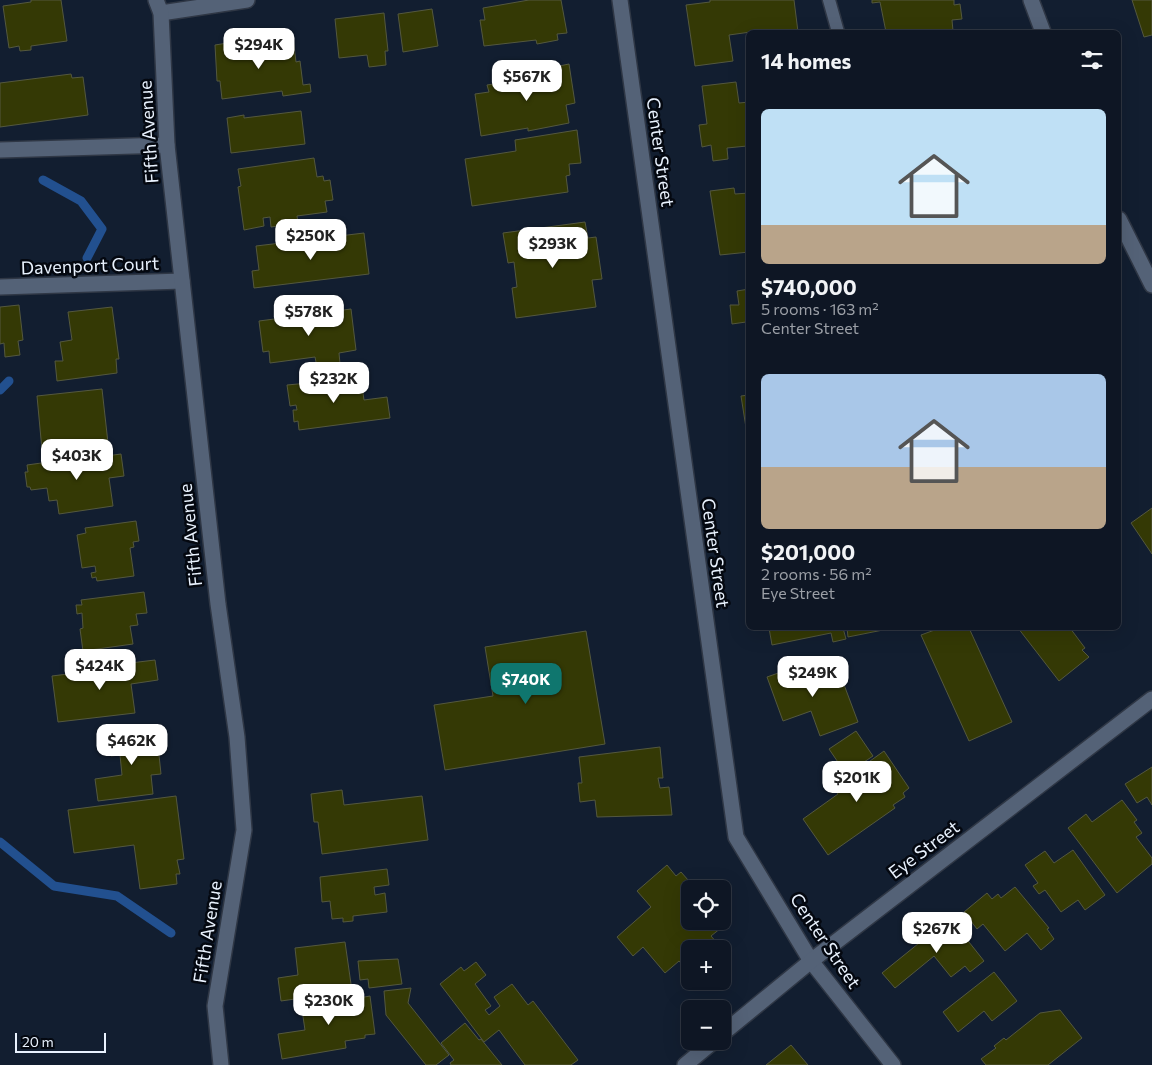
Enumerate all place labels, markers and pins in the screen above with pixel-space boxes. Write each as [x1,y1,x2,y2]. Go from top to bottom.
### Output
pin: $294K [224,28,294,70]
pin: $567K [492,59,562,102]
pin: $250K [276,218,346,261]
pin: $293K [518,226,588,269]
pin: $578K [274,294,344,337]
pin: $232K [299,362,369,404]
pin: $403K [42,438,112,481]
pin: $424K [65,648,135,691]
pin: $249K [778,656,848,698]
pin: $740K [491,662,561,705]
pin: $462K [97,724,167,766]
pin: $201K [822,760,892,803]
pin: $267K [902,912,972,954]
pin: $230K [294,984,364,1026]

